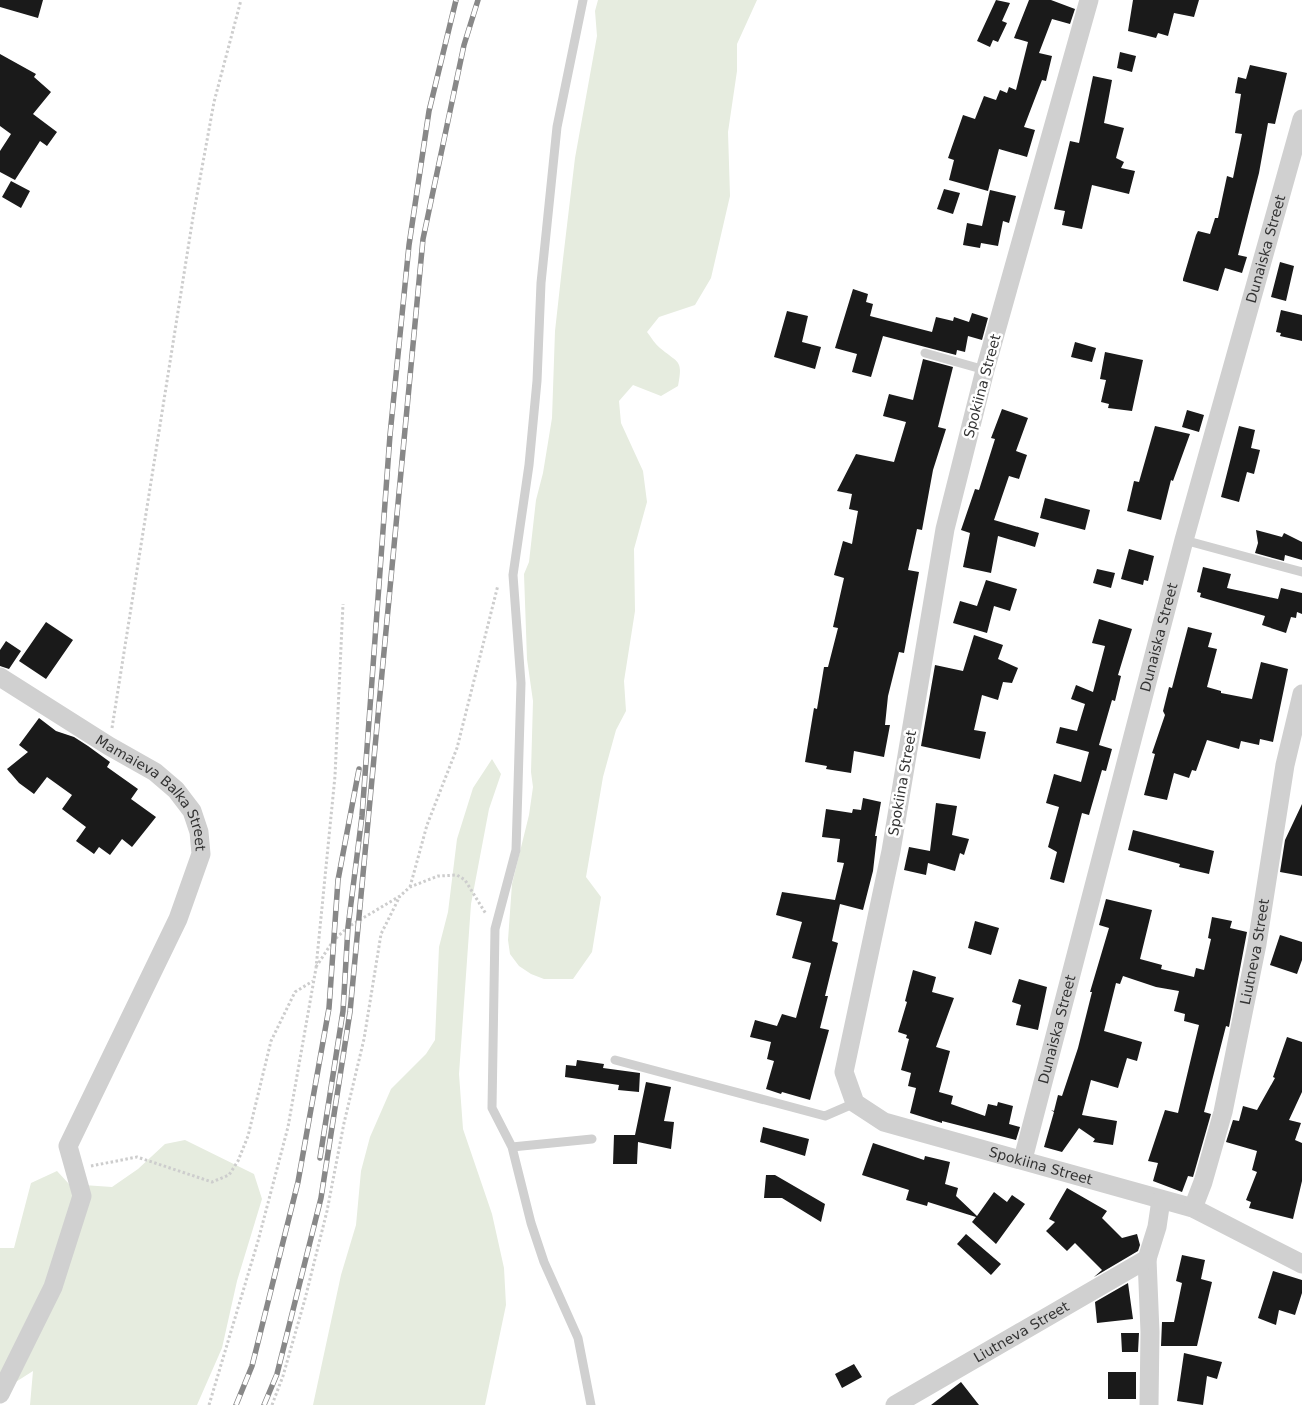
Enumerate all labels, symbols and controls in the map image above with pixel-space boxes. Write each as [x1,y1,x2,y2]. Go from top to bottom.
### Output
street label: Dunaiska Street [1243,192,1289,305]
street label: Spokiina Street [960,332,1004,440]
street label: Dunaiska Street [1137,581,1181,693]
street label: Spokiina Street [885,729,919,837]
street label: Mamaieva Balka Street [93,732,209,852]
street label: Liutneva Street [1237,897,1272,1006]
street label: Dunaiska Street [1035,973,1079,1085]
street label: Spokiina Street [987,1144,1095,1188]
street label: Liutneva Street [971,1298,1072,1366]

